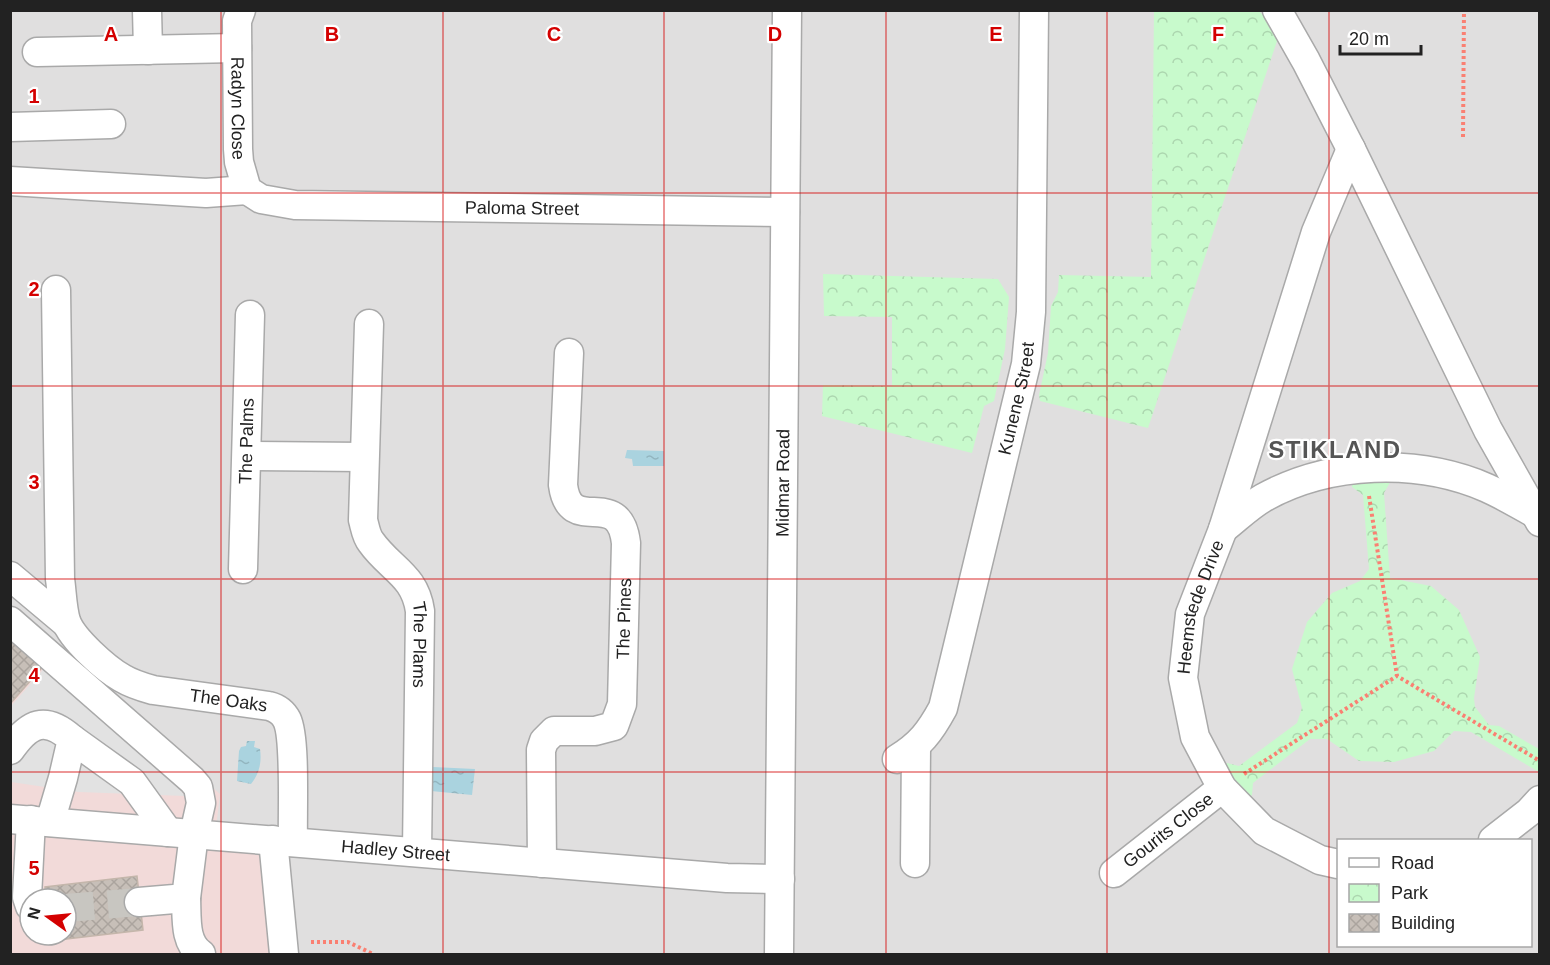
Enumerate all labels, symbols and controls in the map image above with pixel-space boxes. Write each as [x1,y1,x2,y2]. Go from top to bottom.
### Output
scale bar [1340,18,1421,56]
text: A [104,23,118,45]
text: B [325,23,339,45]
text: C [547,23,561,45]
text: D [768,23,782,45]
text: E [989,23,1003,45]
text: F [1212,23,1224,45]
text: 20 m [1349,29,1389,49]
street label: Radyn Close [227,57,249,161]
text: 1 [28,85,40,107]
street label: Paloma Street [465,197,579,219]
text: 2 [28,278,40,300]
street label: Kunene Street [994,341,1038,457]
street label: The Palms [235,398,258,484]
street label: Midmar Road [773,429,793,537]
district label: STIKLAND [1268,436,1402,463]
text: 3 [28,471,40,493]
street label: Heemstede Drive [1173,537,1228,675]
street label: The Pines [613,578,635,659]
street label: The Plams [409,600,430,688]
text: 4 [28,664,40,686]
street label: The Oaks [188,685,269,716]
street label: Gourits Close [1119,789,1217,872]
street label: Hadley Street [340,836,451,865]
legend [1337,839,1532,947]
text: Road [1391,853,1434,873]
text: 5 [28,857,40,879]
text: Park [1391,883,1429,903]
north arrow [18,887,78,947]
text: N [24,905,44,921]
text: Building [1391,913,1455,933]

